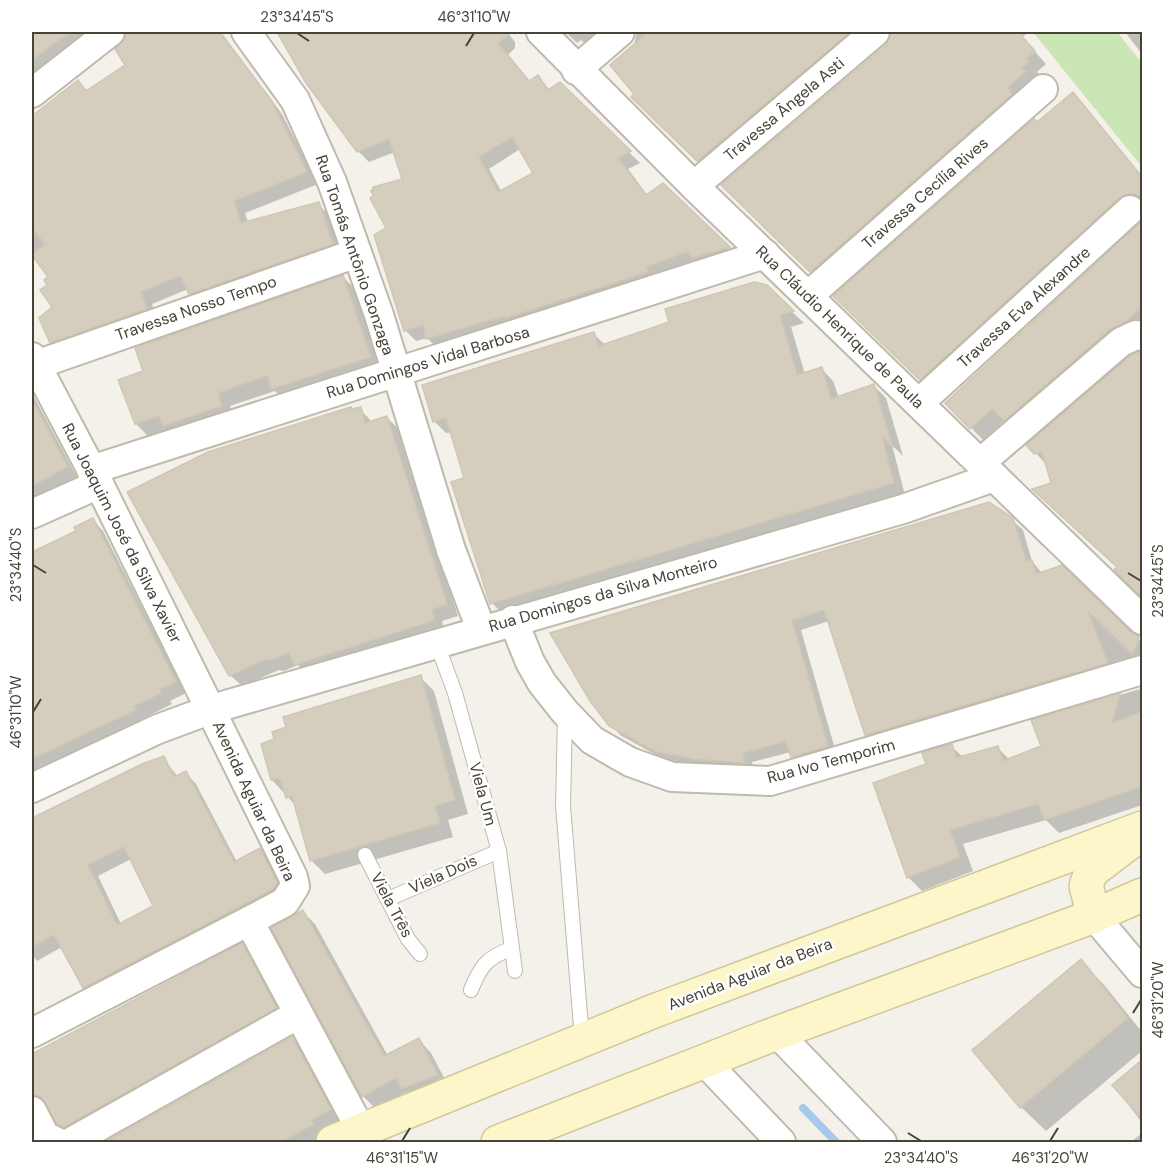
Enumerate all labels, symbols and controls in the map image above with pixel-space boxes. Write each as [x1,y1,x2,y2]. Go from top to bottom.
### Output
text: 23°34'45"S [260,7,334,27]
text: 46°31'10"W [437,7,511,27]
street label: Travessa Ângela Asti [719,52,849,166]
street label: Travessa Cecília Rives [857,132,993,254]
street label: Rua Tomás Antônio Gonzaga [311,152,399,358]
street label: Rua Cláudio Henrique de Paula [751,241,929,413]
street label: Travessa Eva Alexandre [953,242,1095,372]
street label: Travessa Nosso Tempo [113,271,279,345]
street label: Rua Domingos Vidal Barbosa [324,321,532,403]
street label: Rua Joaquim José da Silva Xavier [57,420,187,647]
text: 23°34'40"S [6,527,26,602]
text: 23°34'45"S [1148,544,1168,618]
street label: Rua Domingos da Silva Monteiro [486,551,720,637]
text: 46°31'10"W [6,675,26,749]
street label: Avenida Aguiar da Beira [208,717,300,885]
street label: Rua Ivo Temporim [765,734,897,788]
street label: Viela Um [464,760,502,828]
street label: Viela Dois [406,850,480,898]
street label: Viela Três [366,869,418,941]
street label: Avenida Aguiar da Beira [665,933,835,1015]
text: 46°31'20"W [1148,961,1168,1038]
text: 46°31'15"W [366,1148,438,1168]
text: 23°34'40"S [884,1148,959,1168]
text: 46°31'20"W [1012,1148,1089,1168]

